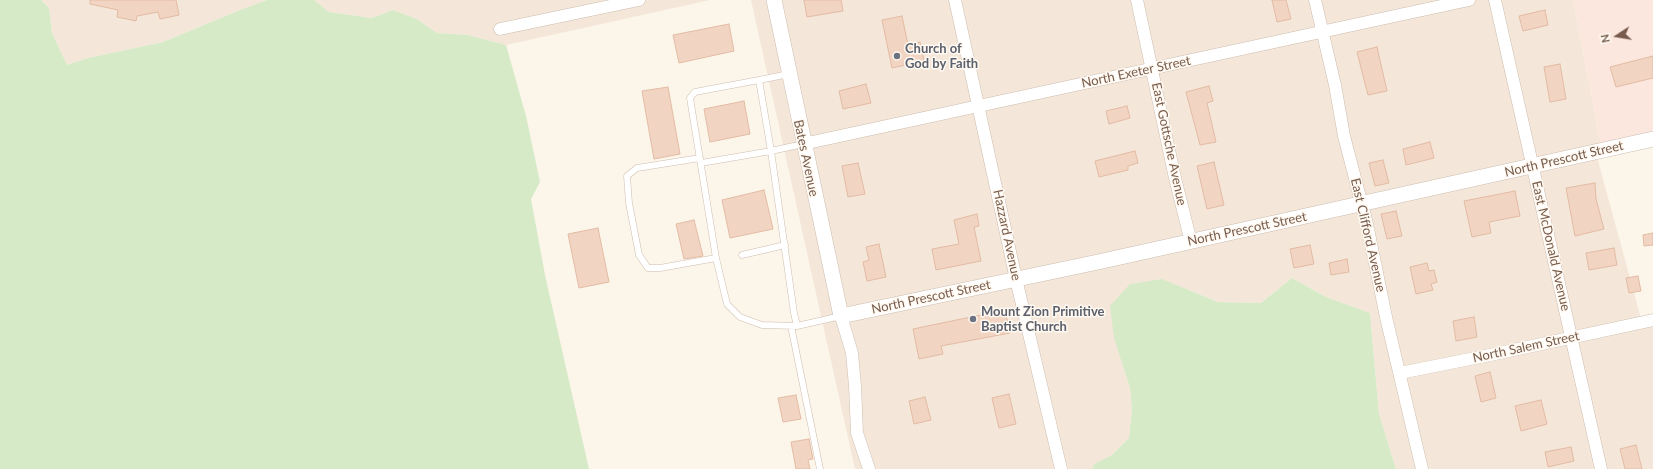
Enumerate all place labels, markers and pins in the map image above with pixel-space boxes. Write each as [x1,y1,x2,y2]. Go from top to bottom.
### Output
place label: Church of God by Faith [905,41,978,72]
marker: Church of God by Faith [892,51,902,61]
place label: Mount Zion Primitive Baptist Church [981,304,1104,335]
marker: Mount Zion Primitive Baptist Church [968,314,978,324]

